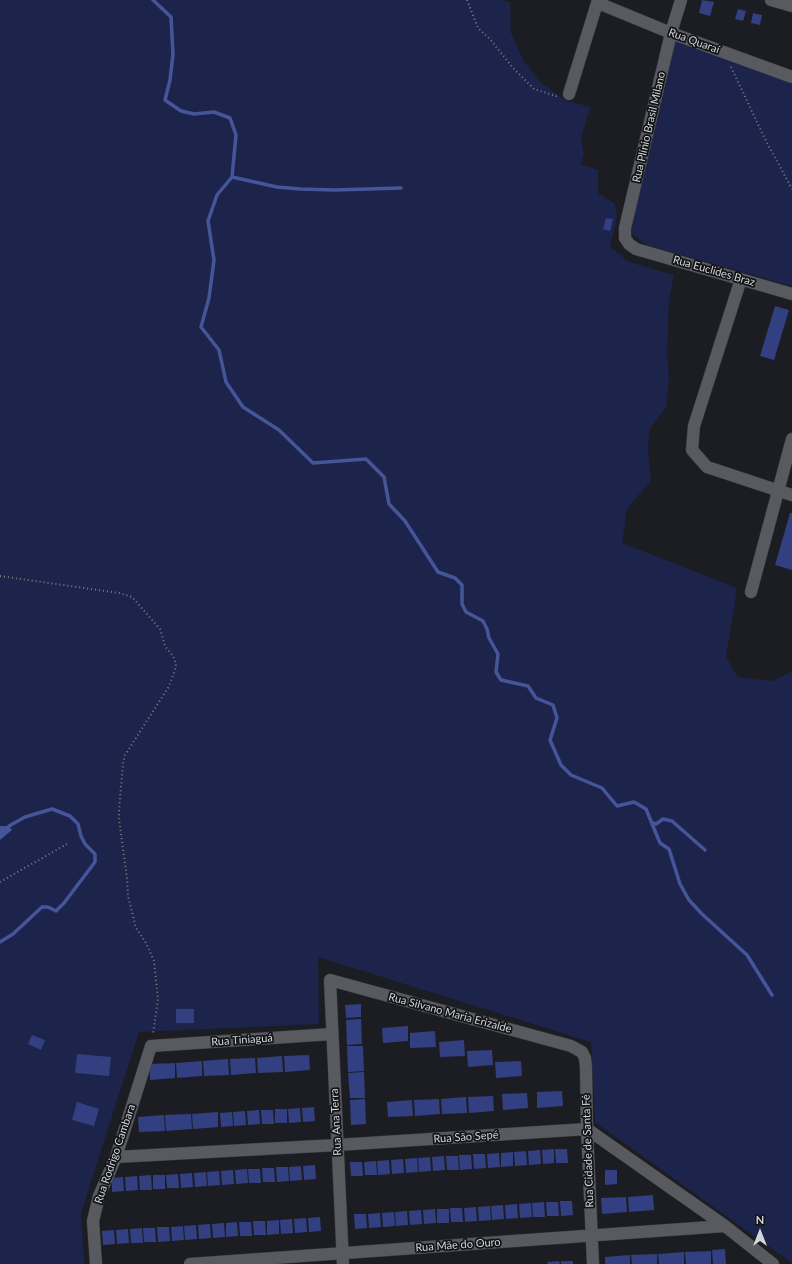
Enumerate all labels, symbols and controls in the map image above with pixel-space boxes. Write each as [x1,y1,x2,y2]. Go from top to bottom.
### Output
street label: Rua Quaraí [667,26,721,56]
street label: Rua Plínio Brasil Milano [630,70,668,184]
street label: Rua Euclides Braz [671,253,757,289]
street label: Rua Silvano Maria Erizalde [387,990,513,1036]
street label: Rua Tiniaguá [211,1031,273,1049]
street label: Rua Ana Terra [328,1088,344,1156]
street label: Rua Cidade de Santa Fé [579,1094,597,1208]
street label: Rua Rodrigo Cambara [92,1103,138,1205]
street label: Rua São Sepé [433,1128,499,1146]
north arrow [740,1212,780,1252]
text: N [756,1213,764,1226]
street label: Rua Mãe do Ouro [415,1235,501,1255]

